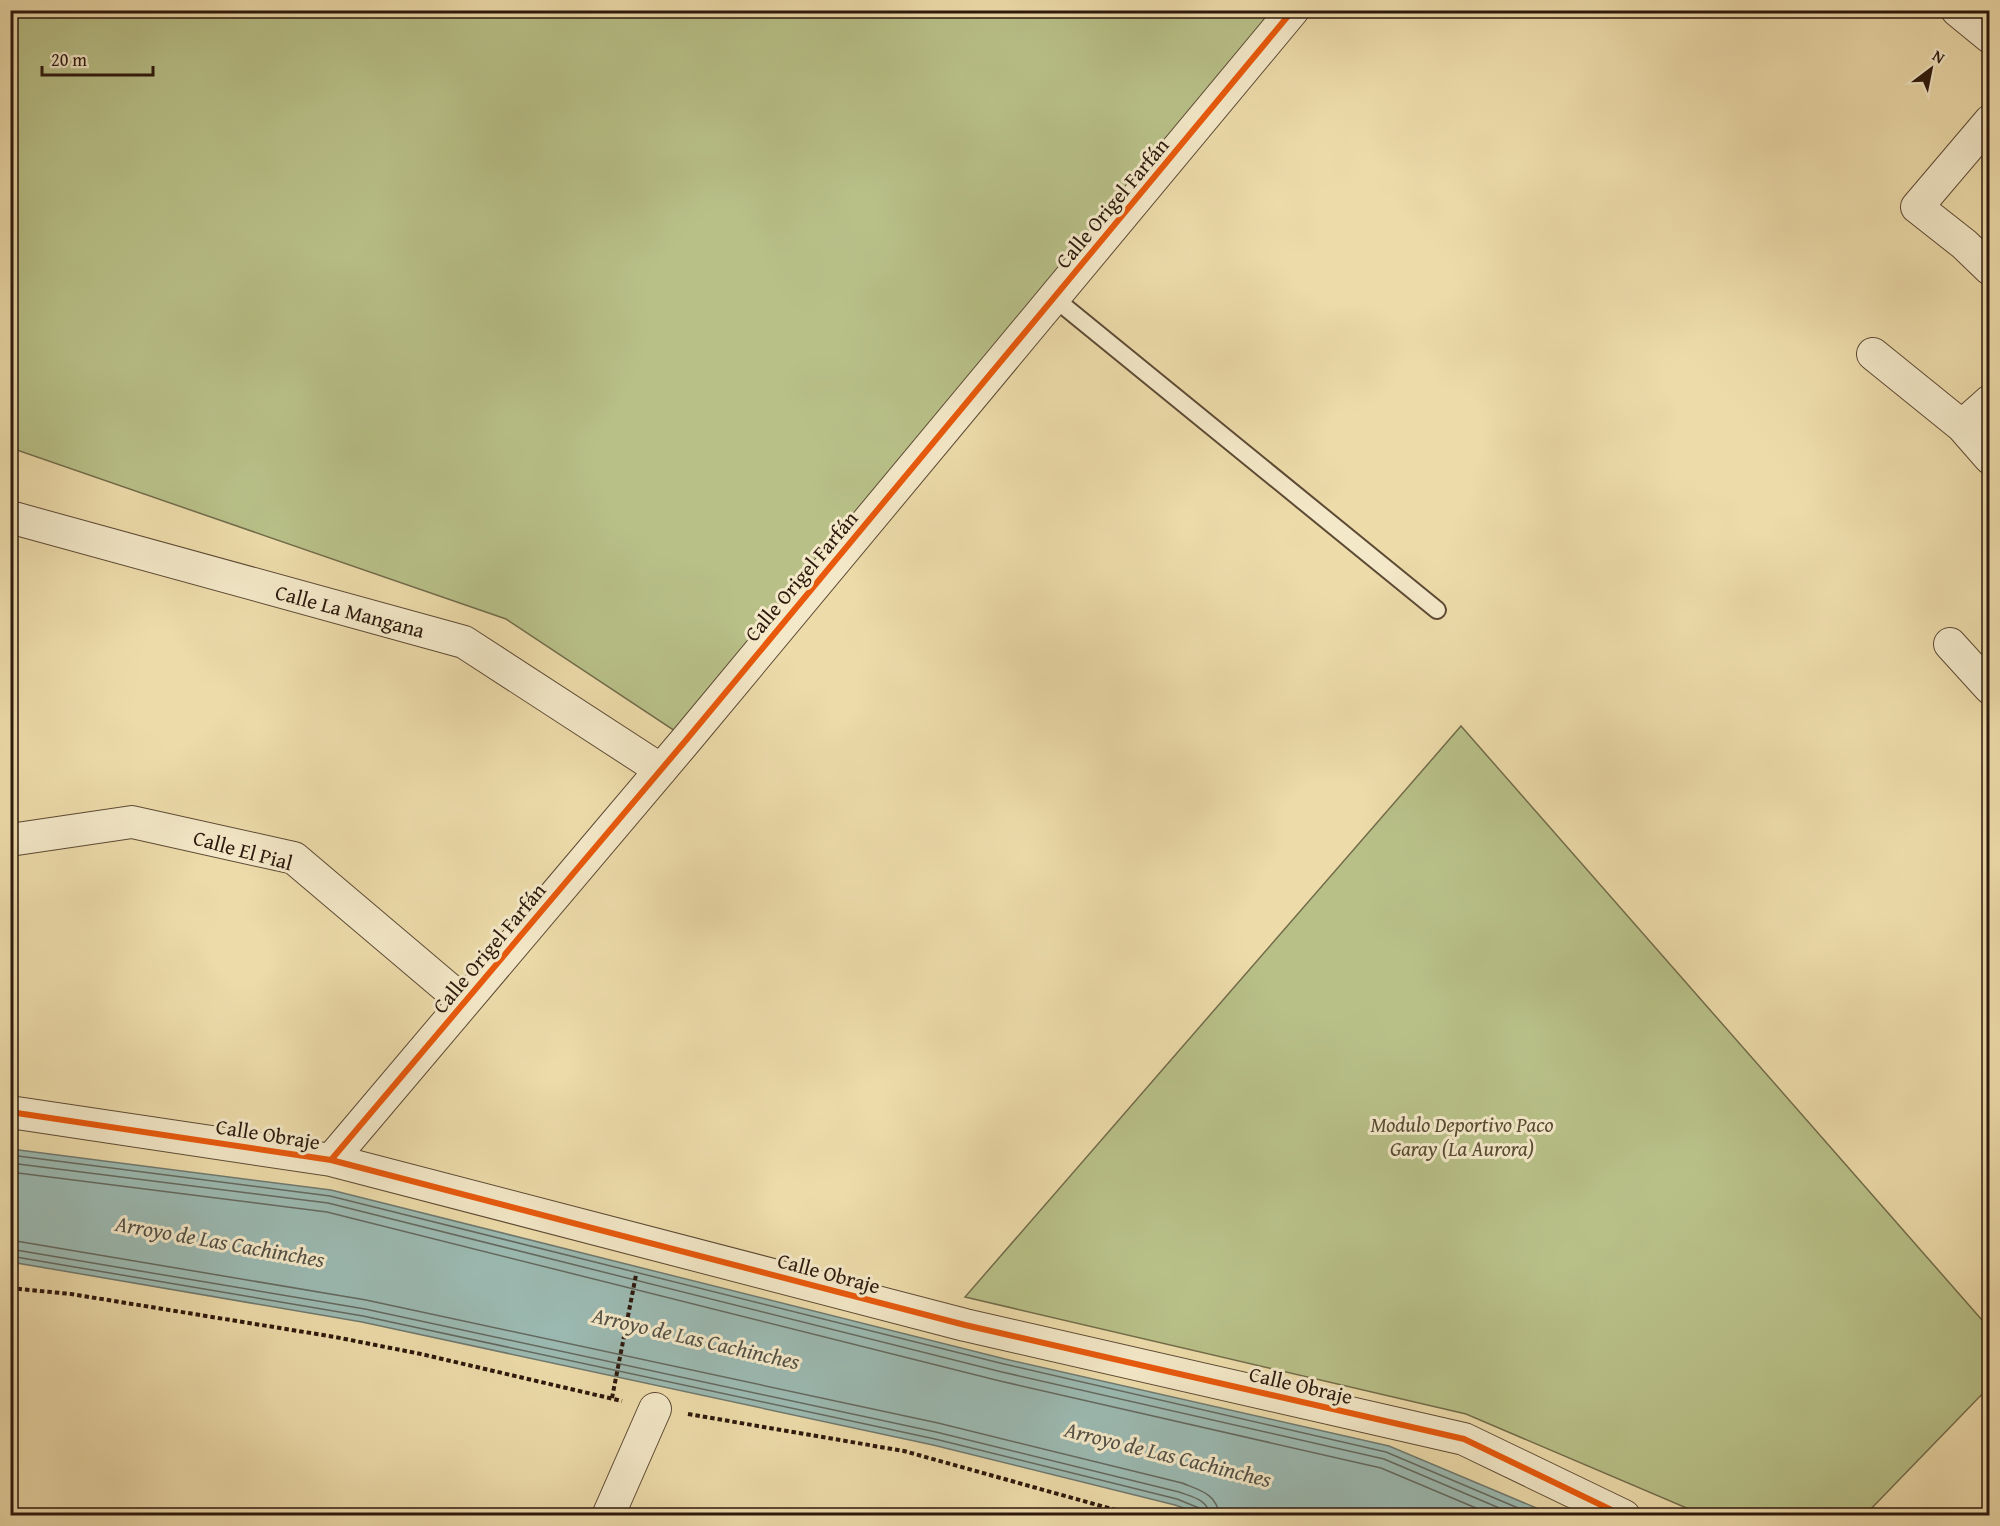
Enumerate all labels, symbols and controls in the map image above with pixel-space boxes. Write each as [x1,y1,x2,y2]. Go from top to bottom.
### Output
scale bar [42,39,153,77]
north arrow [1901,39,1961,99]
text: N [1928,43,1950,69]
text: 20 m [51,46,87,73]
street label: Calle Origel Farfán [1048,131,1176,275]
street label: Calle Origel Farfán [737,504,865,648]
street label: Calle La Mangana [272,576,428,646]
street label: Calle El Pial [190,822,296,878]
street label: Calle Origel Farfán [425,876,553,1020]
park label: Modulo Deportivo Paco Garay (La Aurora) [1370,1109,1554,1164]
street label: Calle Obraje [214,1110,322,1158]
water label: Arroyo de Las Cachinches [112,1207,327,1275]
street label: Calle Obraje [774,1244,884,1302]
water label: Arroyo de Las Cachinches [588,1298,803,1377]
street label: Calle Obraje [1246,1358,1356,1412]
water label: Arroyo de Las Cachinches [1060,1413,1275,1495]

